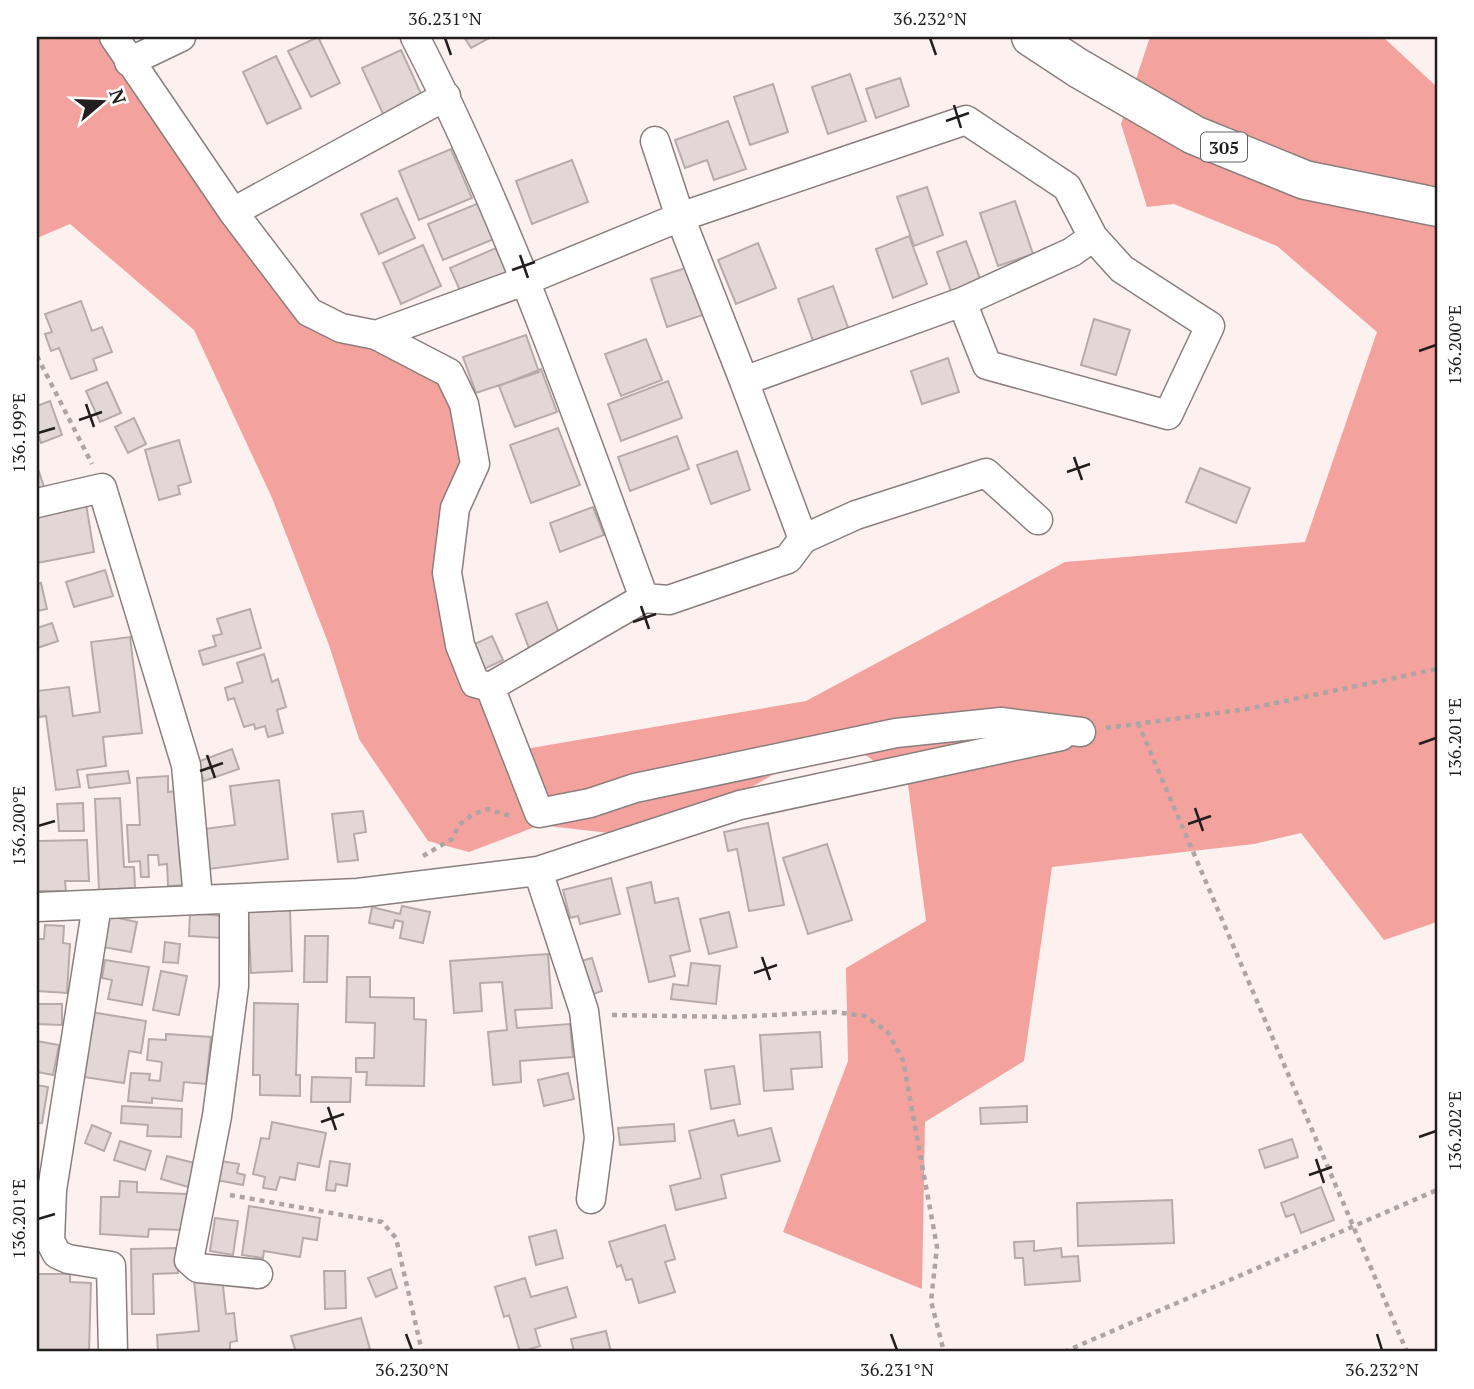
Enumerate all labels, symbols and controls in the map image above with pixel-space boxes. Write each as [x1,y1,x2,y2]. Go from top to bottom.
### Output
text: 36.231°N [408,6,482,30]
text: 36.232°N [893,6,967,30]
north arrow [66,66,136,136]
text: N [104,85,133,108]
road number: 305 [1201,132,1247,162]
text: 136.200°E [1442,305,1466,385]
text: 136.199°E [6,393,30,473]
text: 136.201°E [1442,698,1466,778]
text: 136.200°E [6,786,30,866]
text: 136.202°E [1442,1091,1466,1171]
text: 136.201°E [6,1179,30,1259]
text: 36.230°N [375,1357,449,1381]
text: 36.231°N [860,1357,934,1381]
text: 36.232°N [1345,1357,1419,1381]

